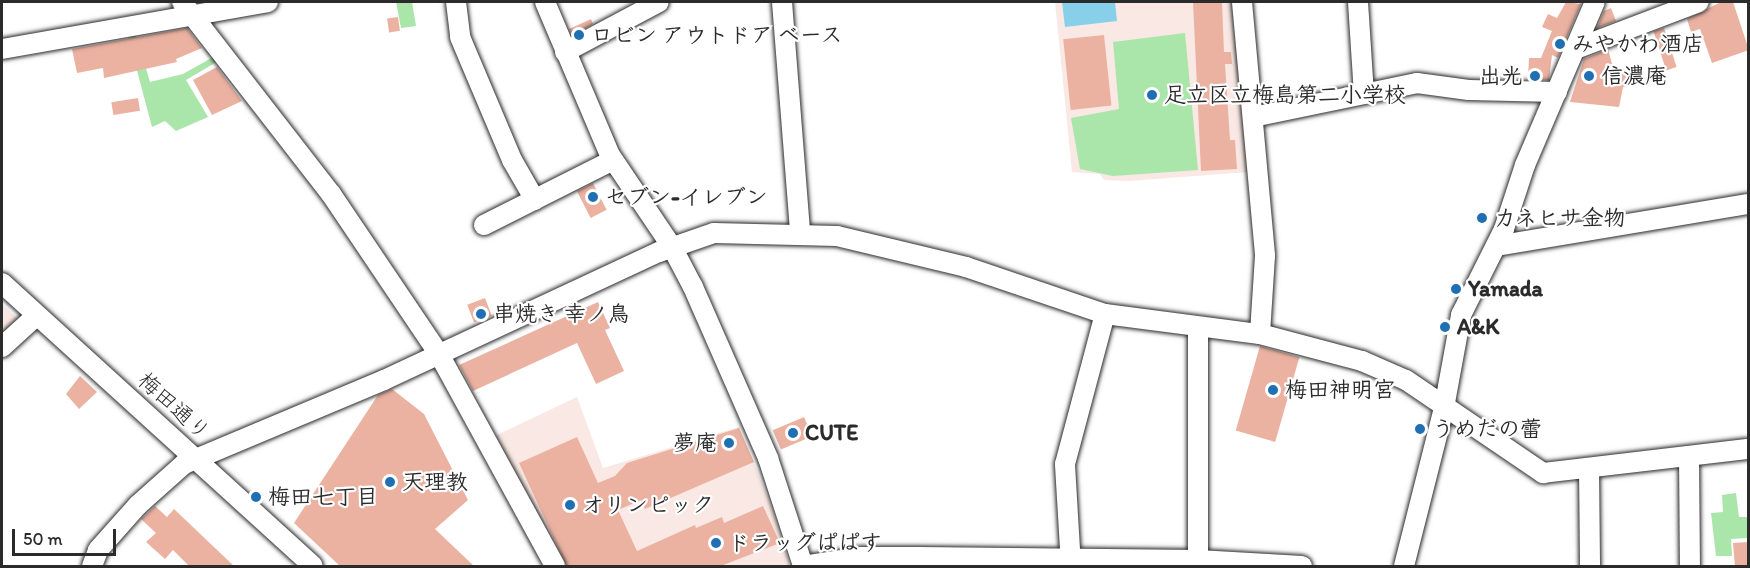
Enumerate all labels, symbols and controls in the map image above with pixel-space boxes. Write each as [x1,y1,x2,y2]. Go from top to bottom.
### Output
place label: ロビン アウトドア ベース [591,22,843,48]
marker: ロビン アウトドア ベース [572,28,586,42]
place label: みやかわ酒店 [1572,31,1704,57]
marker: みやかわ酒店 [1553,37,1567,51]
place label: 出光 [1479,63,1523,89]
place label: 信濃庵 [1601,63,1667,89]
marker: 出光 [1528,69,1542,83]
marker: 信濃庵 [1582,69,1596,83]
place label: 足立区立梅島第二小学校 [1164,82,1406,108]
marker: 足立区立梅島第二小学校 [1145,88,1159,102]
place label: セブン-イレブン [605,184,768,210]
marker: セブン-イレブン [586,190,600,204]
place label: カネヒサ金物 [1494,205,1626,231]
marker: カネヒサ金物 [1475,211,1489,225]
place label: Yamada [1468,276,1543,302]
marker: Yamada [1449,282,1463,296]
place label: 串焼き 幸ノ鳥 [493,301,630,327]
marker: 串焼き 幸ノ鳥 [474,307,488,321]
place label: A&K [1457,314,1499,340]
marker: A&K [1438,320,1452,334]
street label: 梅田通り [132,367,216,445]
place label: 梅田神明宮 [1285,377,1395,403]
marker: 梅田神明宮 [1266,383,1280,397]
place label: うめだの蕾 [1432,416,1542,442]
place label: CUTE [805,420,858,446]
marker: うめだの蕾 [1413,422,1427,436]
marker: CUTE [786,426,800,440]
place label: 夢庵 [673,430,717,456]
marker: 夢庵 [722,436,736,450]
place label: 天理教 [402,469,468,495]
marker: 天理教 [383,475,397,489]
place label: 梅田七丁目 [268,484,378,510]
marker: 梅田七丁目 [249,490,263,504]
place label: オリンピック [582,492,714,518]
marker: オリンピック [563,498,577,512]
scale bar [15,517,118,555]
text: 50 m [23,528,63,550]
place label: ドラッグぱぱす [728,530,882,556]
marker: ドラッグぱぱす [709,536,723,550]

